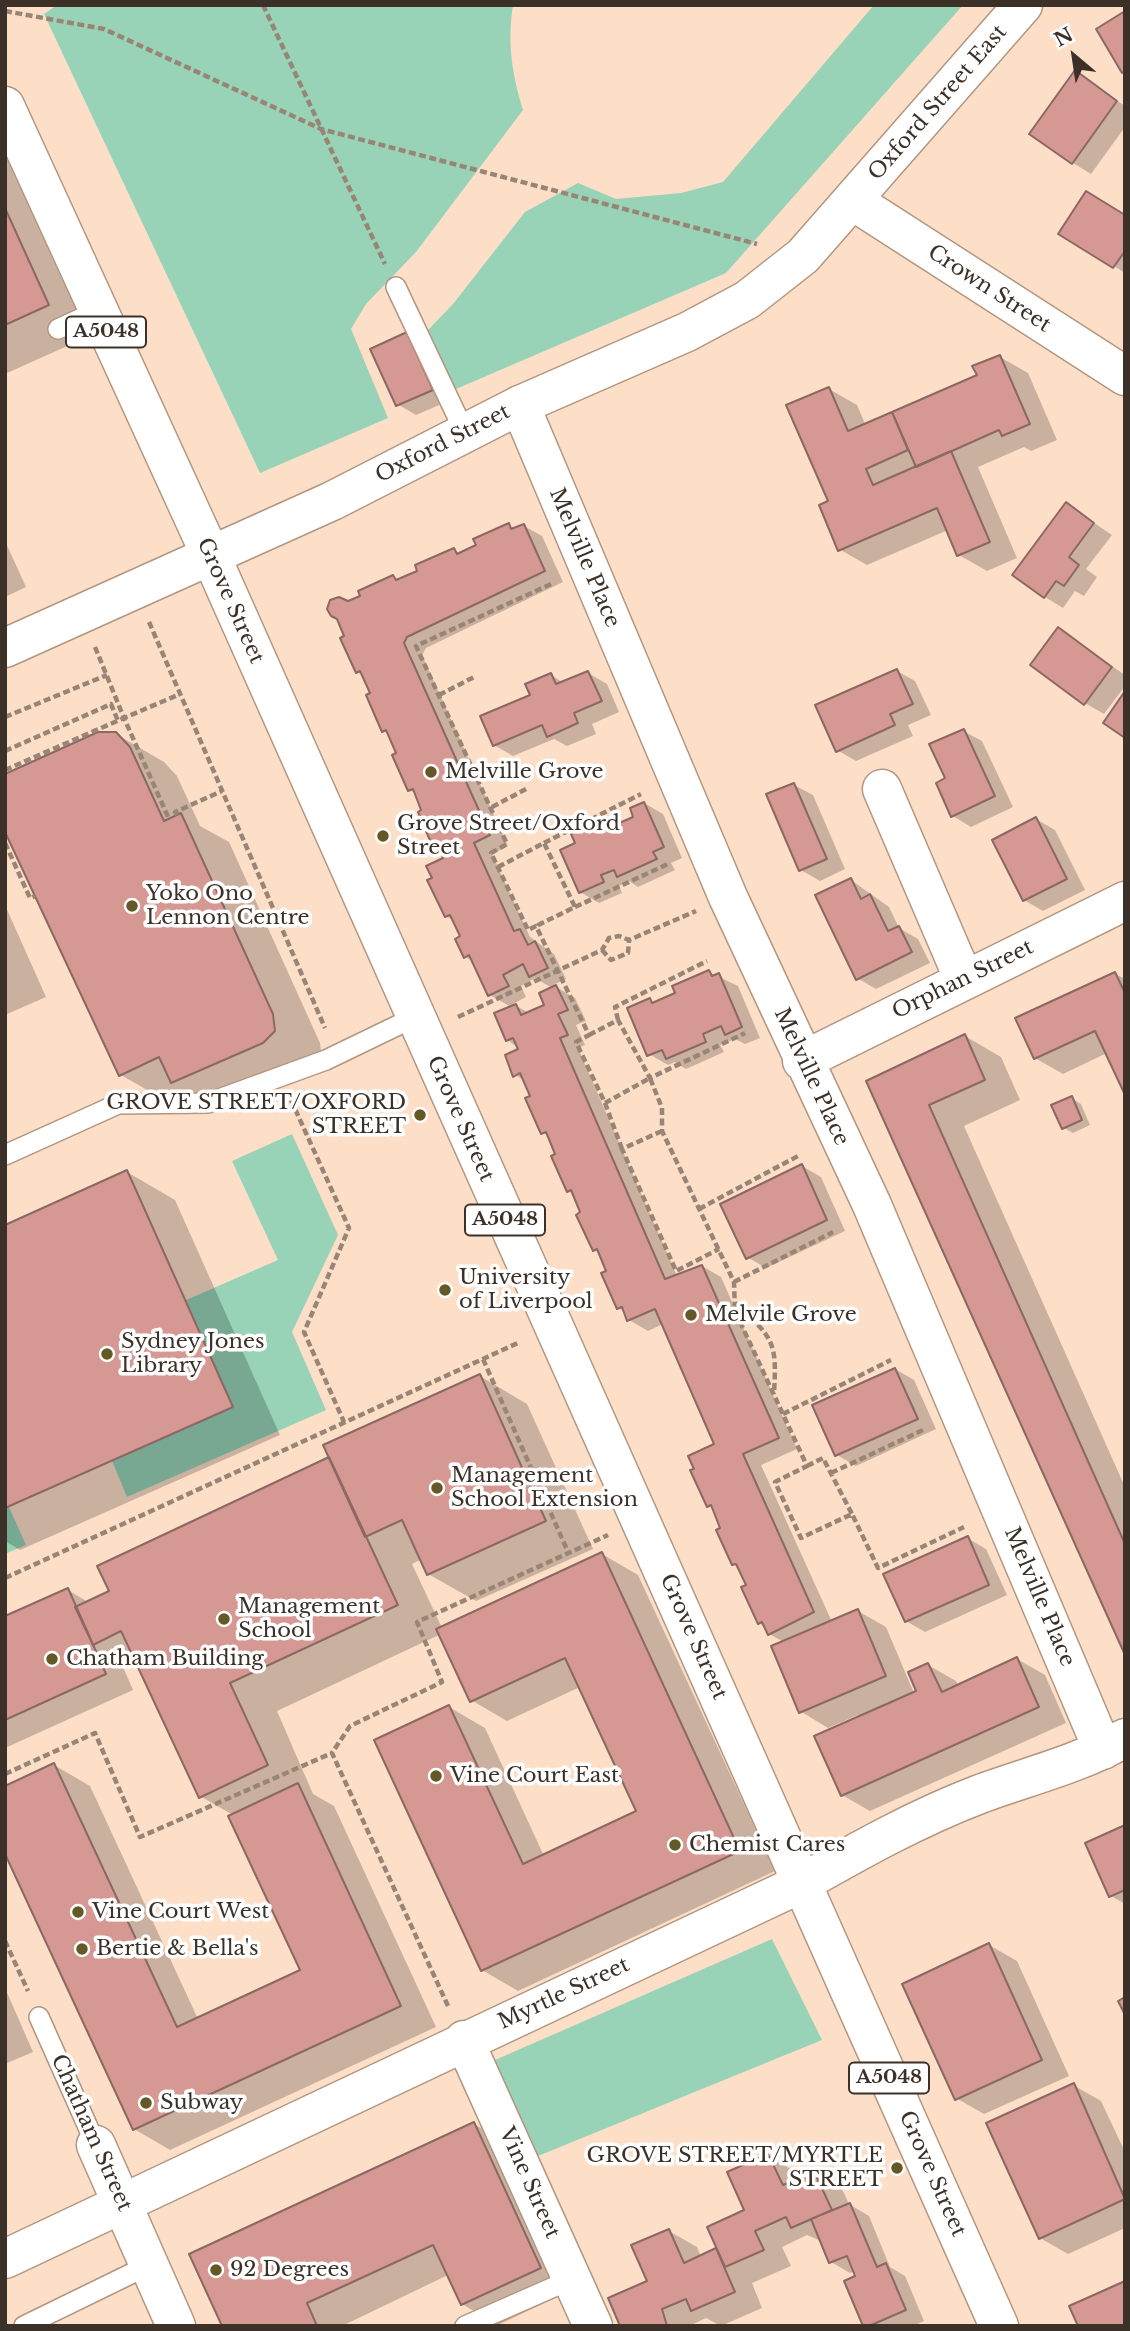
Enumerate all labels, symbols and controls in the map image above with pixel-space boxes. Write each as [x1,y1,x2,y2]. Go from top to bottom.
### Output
street label: Oxford Street East [864,20,1012,186]
north arrow [1039,21,1109,91]
text: N [1050,23,1077,52]
street label: Crown Street [923,240,1055,338]
road number: A5048 [66,316,146,348]
street label: Oxford Street [372,399,514,489]
street label: Melville Place [543,485,625,631]
street label: Grove Street [191,534,269,668]
place label: Melville Grove [445,759,604,785]
marker: Melville Grove [423,764,439,780]
place label: Grove Street/Oxford Street [397,811,620,861]
marker: Grove Street/Oxford Street [375,828,391,844]
place label: Yoko Ono Lennon Centre [146,881,310,931]
marker: Yoko Ono Lennon Centre [124,898,140,914]
street label: Orphan Street [888,935,1038,1025]
street label: Melville Place [768,1004,854,1150]
street label: Grove Street [421,1052,499,1186]
place label: GROVE STREET/OXFORD STREET [106,1090,406,1140]
marker: GROVE STREET/OXFORD STREET [412,1107,428,1123]
road number: A5048 [465,1204,545,1236]
place label: University of Liverpool [459,1265,593,1315]
marker: University of Liverpool [437,1282,453,1298]
place label: Melvile Grove [705,1302,857,1328]
marker: Melvile Grove [683,1307,699,1323]
place label: Sydney Jones Library [121,1329,264,1379]
marker: Sydney Jones Library [99,1346,115,1362]
place label: Management School Extension [451,1463,638,1513]
marker: Management School Extension [429,1480,445,1496]
street label: Melville Place [998,1524,1080,1670]
street label: Grove Street [654,1570,732,1704]
place label: Management School [238,1594,380,1644]
marker: Management School [216,1611,232,1627]
place label: Chatham Building [66,1646,264,1672]
marker: Chatham Building [44,1651,60,1667]
place label: Vine Court East [450,1763,619,1789]
marker: Vine Court East [428,1768,444,1784]
place label: Chemist Cares [689,1832,845,1858]
marker: Chemist Cares [667,1837,683,1853]
place label: Vine Court West [92,1899,269,1925]
marker: Vine Court West [70,1904,86,1920]
place label: Bertie & Bella's [96,1936,259,1962]
marker: Bertie & Bella's [74,1941,90,1957]
street label: Myrtle Street [494,1953,634,2035]
street label: Chatham Street [45,2051,137,2215]
road number: A5048 [849,2062,929,2094]
place label: Subway [160,2090,243,2116]
marker: Subway [138,2095,154,2111]
street label: Grove Street [893,2107,971,2241]
street label: Vine Street [493,2123,565,2243]
place label: GROVE STREET/MYRTLE STREET [587,2143,883,2193]
marker: GROVE STREET/MYRTLE STREET [889,2160,905,2176]
place label: 92 Degrees [230,2257,349,2283]
marker: 92 Degrees [208,2262,224,2278]

